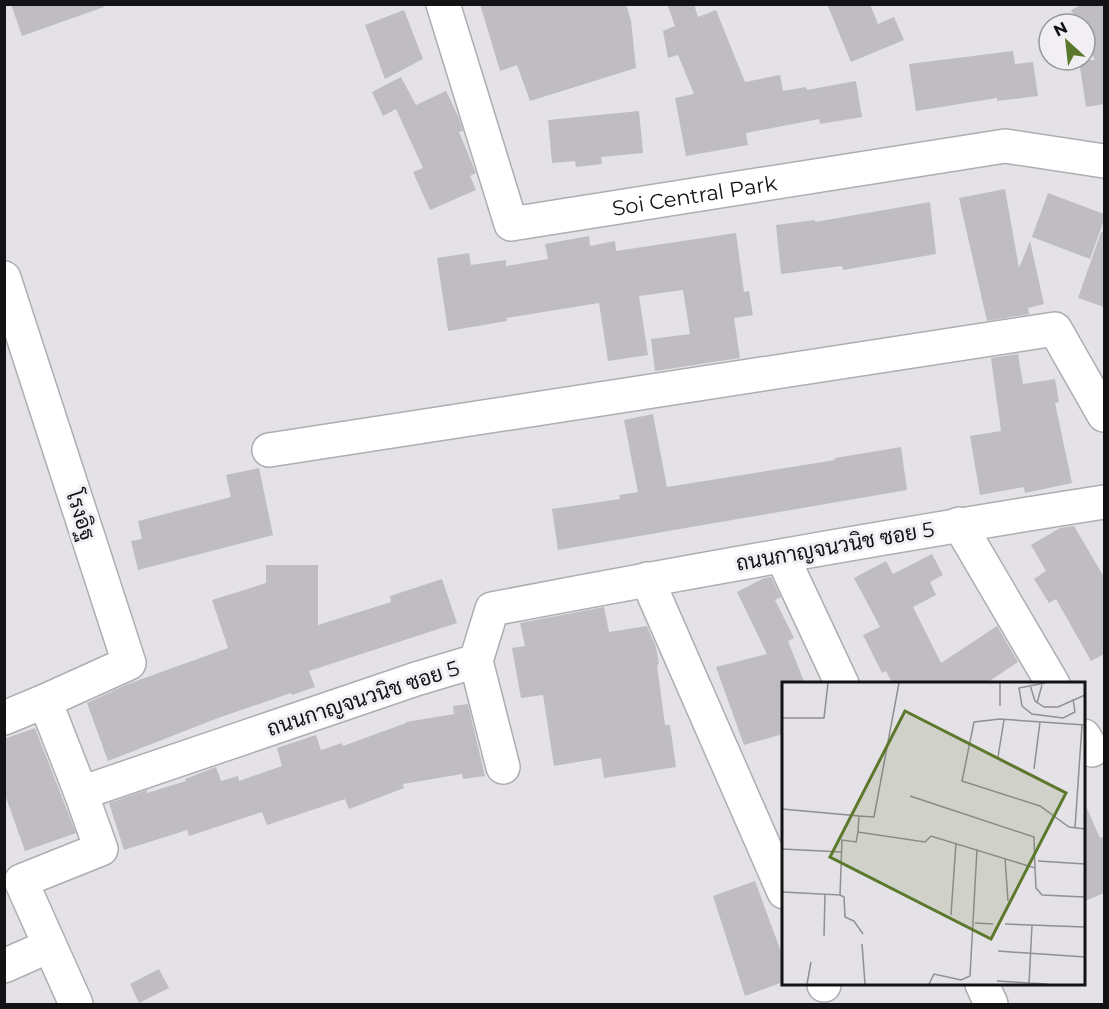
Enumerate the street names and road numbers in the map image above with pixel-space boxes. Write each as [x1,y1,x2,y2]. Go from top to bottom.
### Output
street label: Soi Central Park [610,170,779,220]
street label: โรงอิฐ [60,486,101,544]
street label: ถนนกาญจนวนิช ซอย 5 [734,516,936,576]
street label: ถนนกาญจนวนิช ซอย 5 [264,655,462,741]

